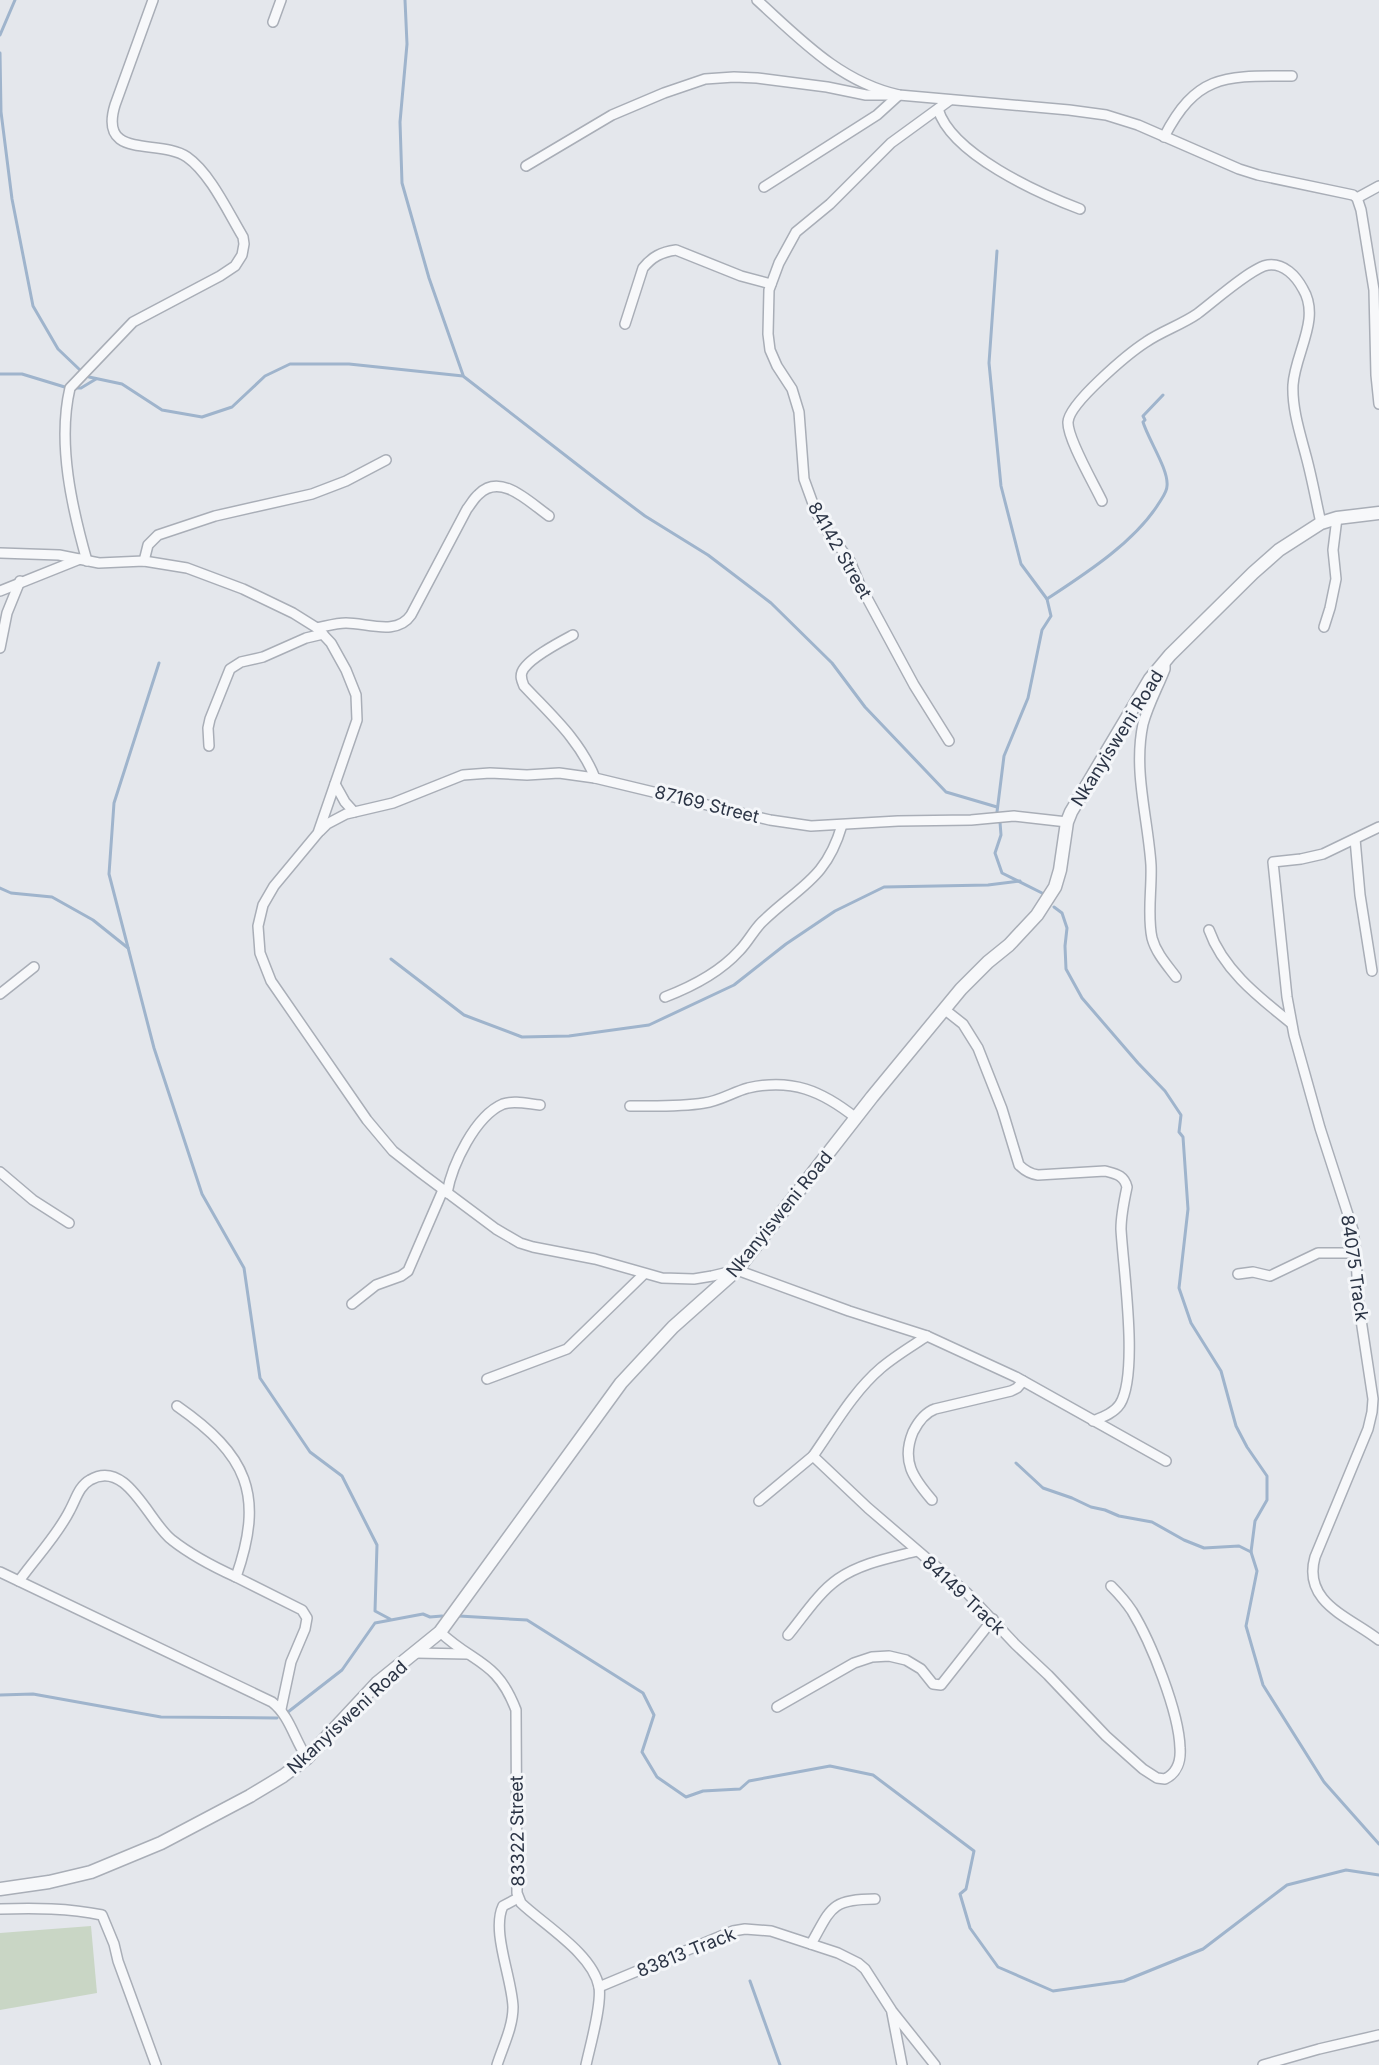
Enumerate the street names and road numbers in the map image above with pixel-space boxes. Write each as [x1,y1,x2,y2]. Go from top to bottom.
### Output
street label: 84142 Street [804,498,876,602]
street label: Nkanyisweni Road [1067,666,1167,810]
street label: 87169 Street [653,781,761,827]
street label: Nkanyisweni Road [722,1147,836,1281]
street label: 84075 Track [1337,1213,1373,1323]
street label: 84149 Track [918,1551,1010,1639]
street label: Nkanyisweni Road [283,1656,411,1778]
street label: 83322 Street [506,1775,528,1887]
street label: 83813 Track [634,1923,739,1981]

